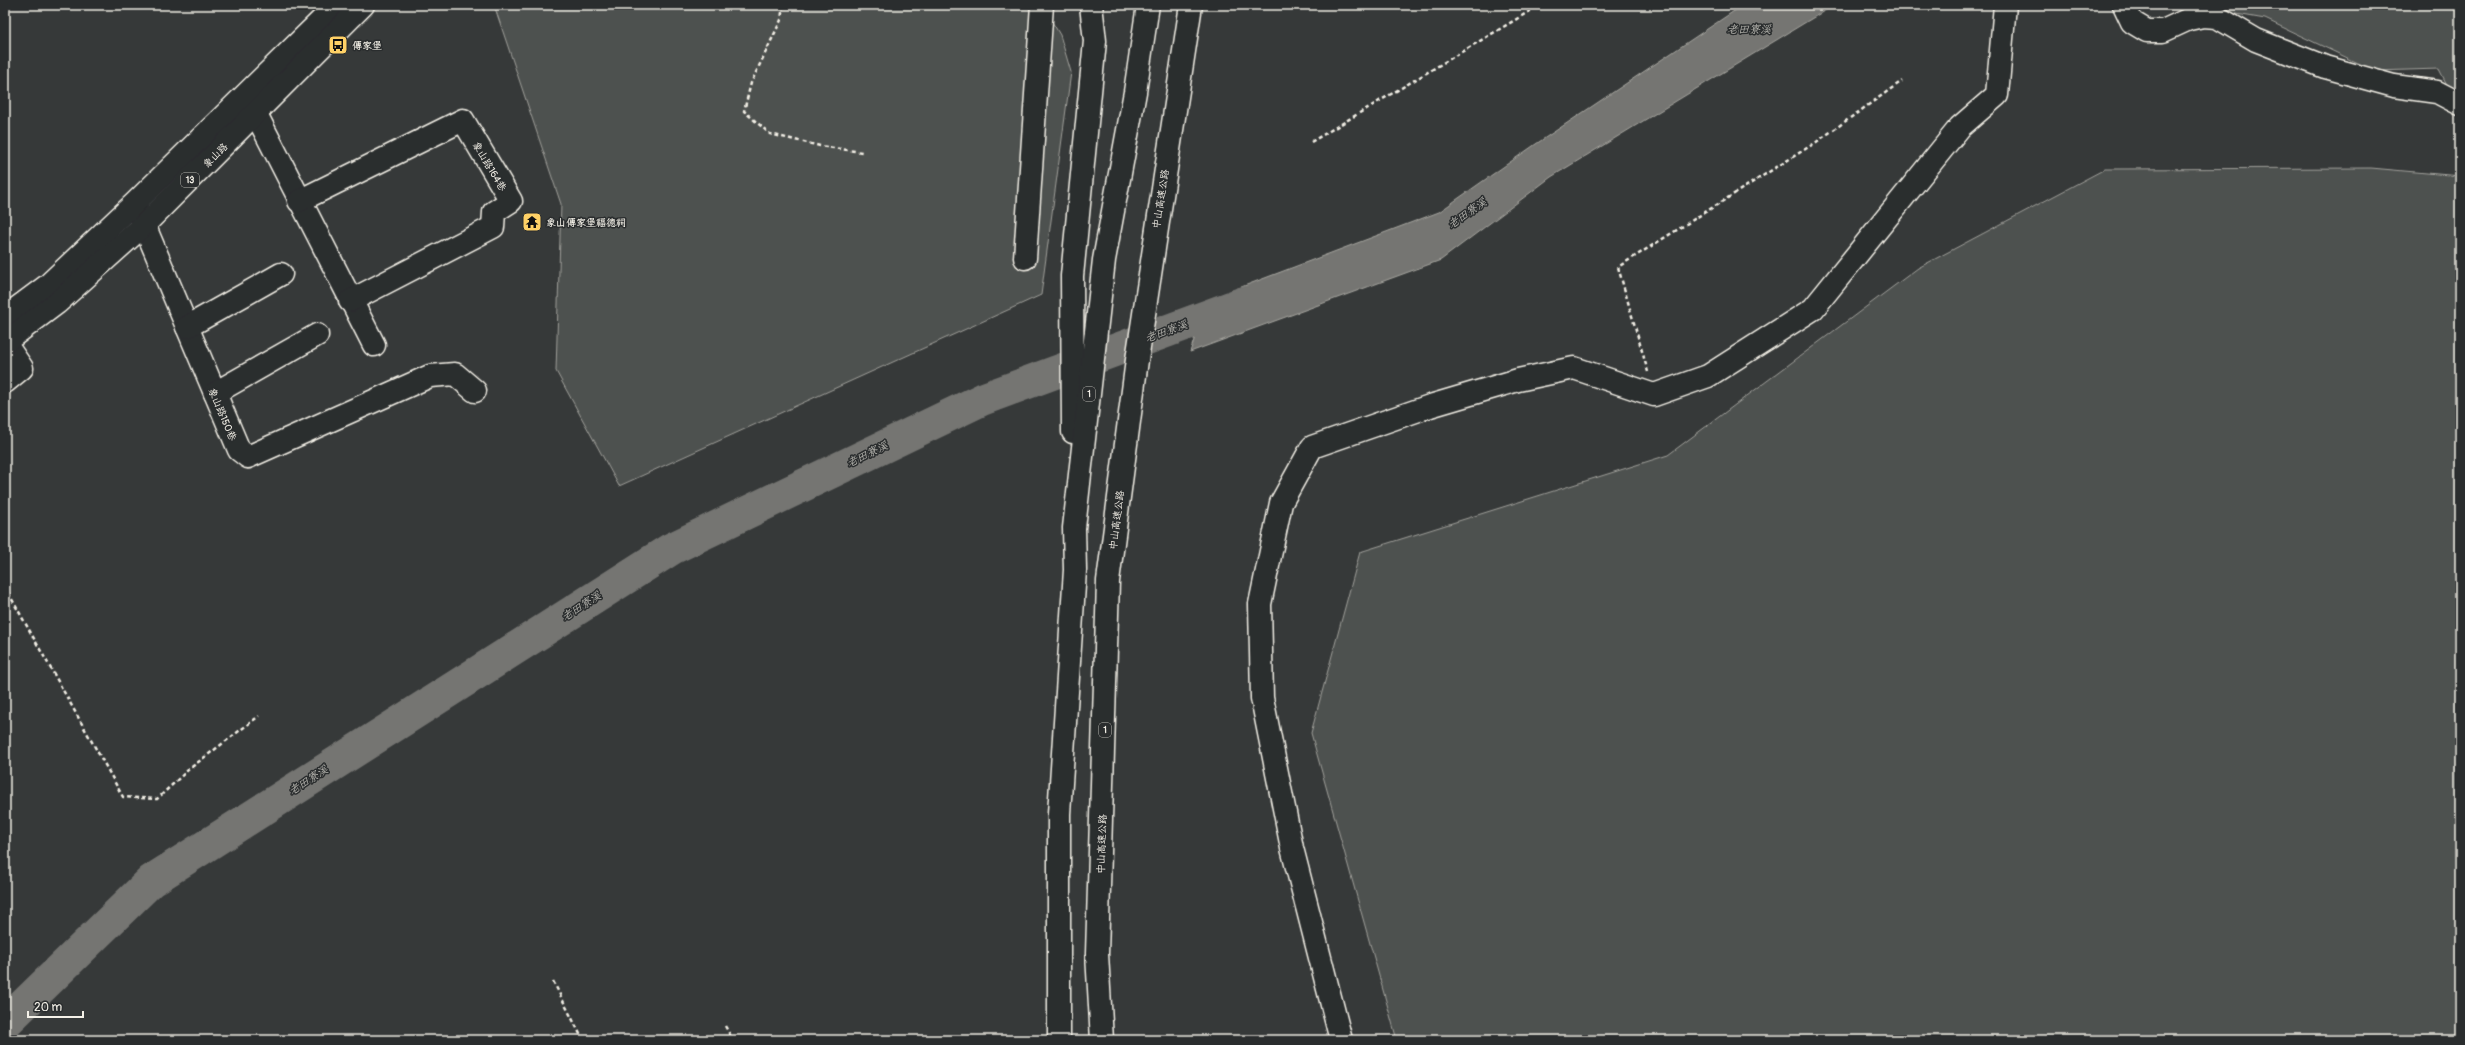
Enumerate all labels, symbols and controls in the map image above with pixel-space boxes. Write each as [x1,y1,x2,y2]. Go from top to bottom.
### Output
water label: 老田寮溪 [1727,23,1772,36]
bus stop icon: 傳家堡 [327,34,349,56]
place label: 傳家堡 [352,40,382,52]
street label: 象山路164巷 [470,140,509,194]
street label: 象山路 [201,141,231,171]
street label: 中山高速公路 [1150,169,1172,230]
road number: 13 [181,173,199,187]
water label: 老田寮溪 [1446,195,1490,231]
temple icon: 象山傳家堡福德祠 [521,211,543,233]
place label: 象山傳家堡福德祠 [546,217,626,229]
water label: 老田寮溪 [1143,317,1190,345]
street label: 象山路150巷 [206,386,239,443]
road number: 1 [1083,387,1095,401]
water label: 老田寮溪 [845,439,891,470]
street label: 中山高速公路 [1107,490,1127,551]
water label: 老田寮溪 [559,588,604,624]
road number: 1 [1099,723,1111,737]
water label: 老田寮溪 [286,762,331,798]
street label: 中山高速公路 [1095,814,1109,874]
scale bar [28,993,83,1019]
text: 20 m [34,1000,63,1015]

